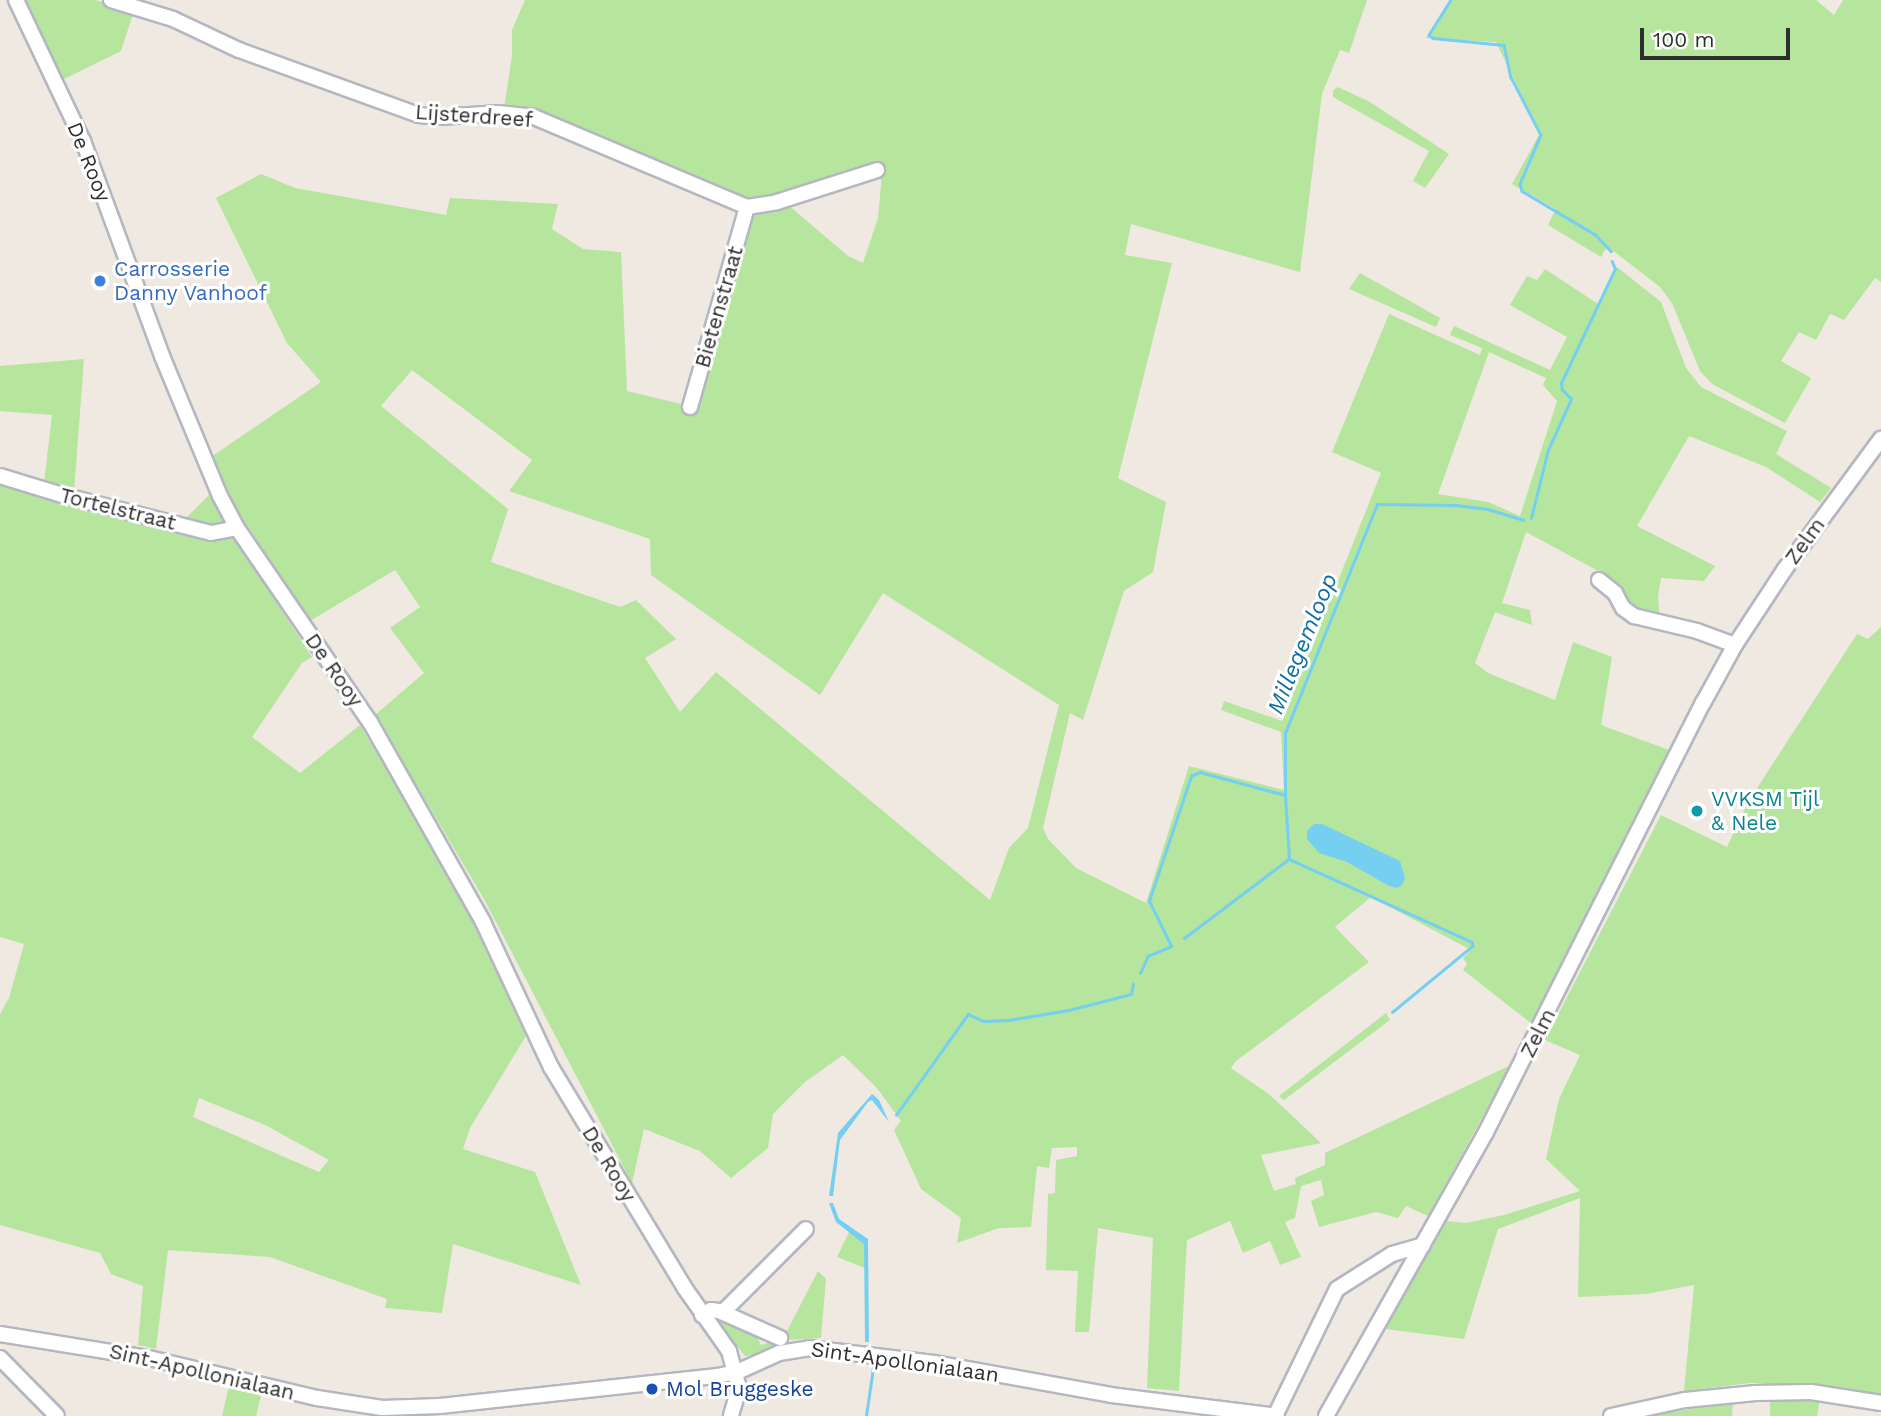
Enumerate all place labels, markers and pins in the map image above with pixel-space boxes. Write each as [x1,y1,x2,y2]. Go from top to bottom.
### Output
place label: Carrosserie Danny Vanhoof [114,256,268,306]
marker: Carrosserie Danny Vanhoof [92,273,108,289]
place label: VVKSM Tijl & Nele [1711,786,1820,836]
marker: VVKSM Tijl & Nele [1689,803,1705,819]
place label: Mol Bruggeske [666,1376,814,1402]
marker: Mol Bruggeske [644,1381,660,1397]

